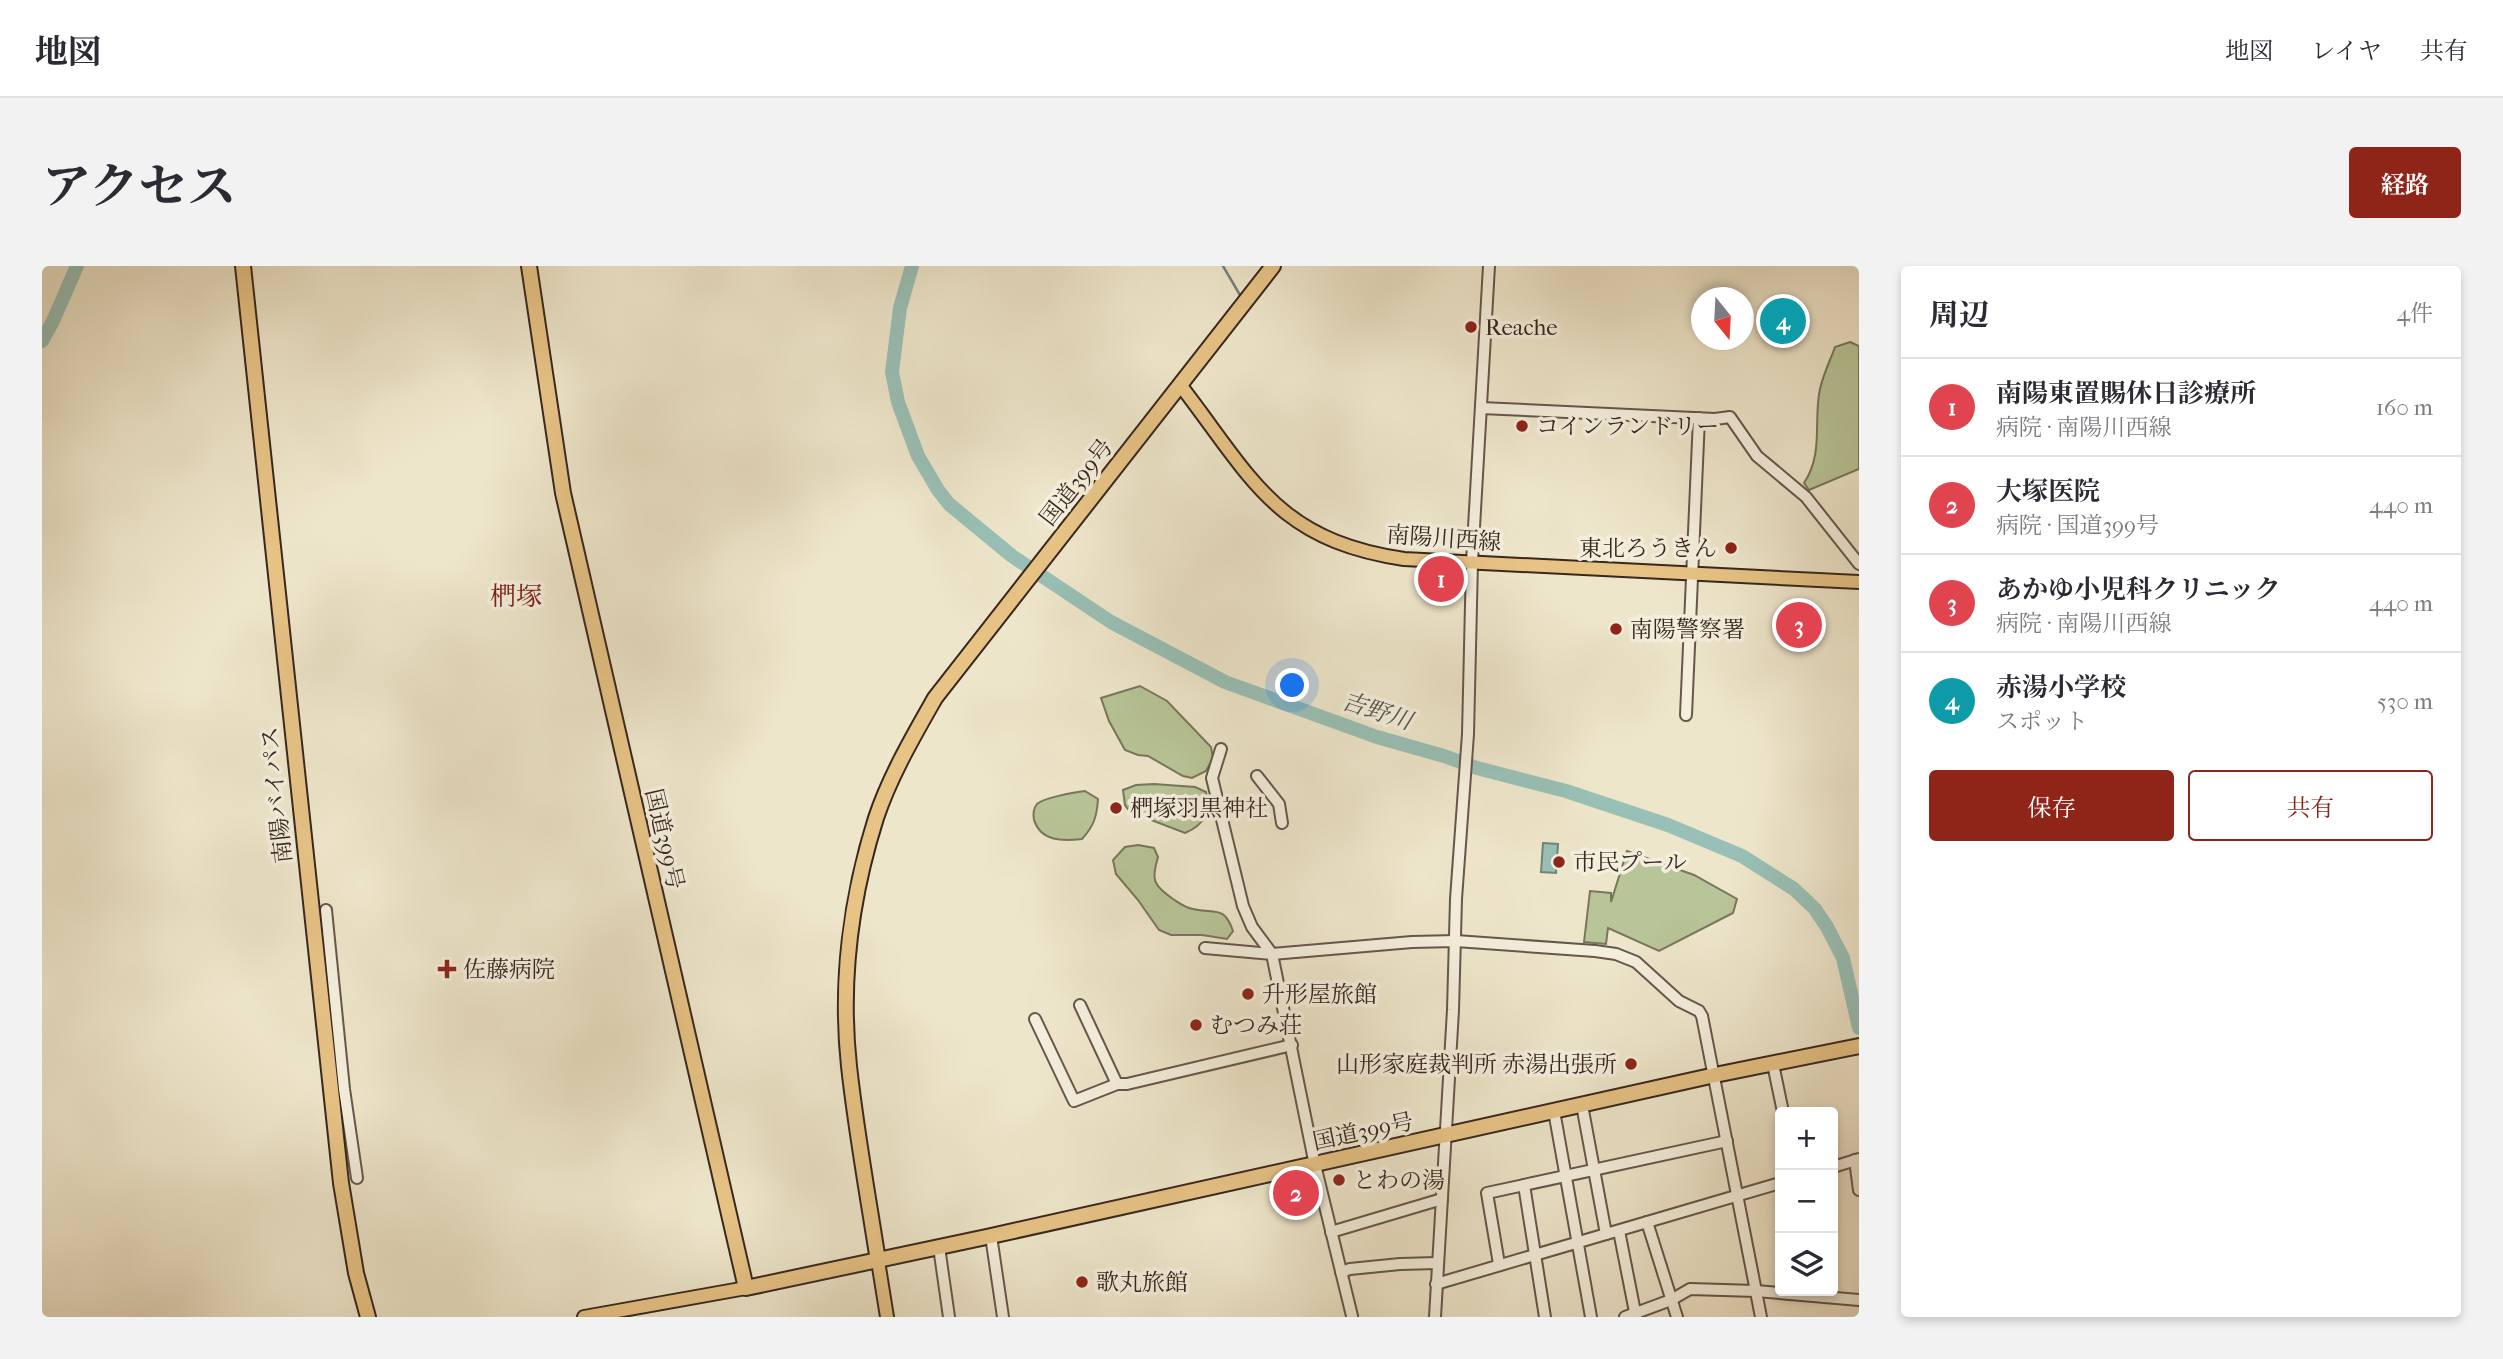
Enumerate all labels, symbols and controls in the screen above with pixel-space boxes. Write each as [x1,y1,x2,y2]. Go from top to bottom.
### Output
text: 地図 [35,33,101,72]
text: 地図 [2225,37,2273,65]
text: レイヤ [2311,37,2382,65]
text: 共有 [2420,37,2468,65]
button: 経路 [2349,147,2461,218]
text: アクセス [42,158,237,216]
north arrow [1691,287,1754,350]
pin: 4 [1760,295,1806,347]
text: 周辺 [1929,298,1989,333]
text: 4件 [2396,300,2433,327]
place label: Reache [1485,314,1558,341]
marker: Reache [1463,319,1479,335]
text: 南陽東置賜休日診療所 [1996,378,2256,409]
text: 1 [1948,394,1956,421]
text: 160 m [2376,394,2433,421]
place label: コインランドリー [1536,413,1719,440]
text: 病院 · 南陽川西線 [1996,414,2172,441]
marker: コインランドリー [1514,418,1530,434]
street label: 国道399号 [1034,434,1119,531]
text: 大塚医院 [1996,476,2100,507]
text: 2 [1946,492,1958,519]
text: 440 m [2369,492,2433,519]
text: 病院 · 国道399号 [1996,512,2159,539]
street label: 南陽川西線 [1386,521,1502,556]
place label: 東北ろうきん [1579,535,1717,562]
marker: 東北ろうきん [1723,540,1739,556]
pin: 1 [1418,553,1464,605]
text: あかゆ小児科クリニック [1996,574,2280,605]
district label: 椚塚 [490,581,542,612]
text: 3 [1947,590,1957,617]
text: 440 m [2369,590,2433,617]
pin: 3 [1776,599,1822,651]
text: 病院 · 南陽川西線 [1996,610,2172,637]
place label: 南陽警察署 [1630,616,1745,643]
marker: 南陽警察署 [1608,621,1624,637]
your location [1275,668,1309,702]
text: 赤湯小学校 [1996,672,2126,703]
water label: 吉野川 [1338,687,1418,736]
text: 4 [1945,688,1959,715]
text: 530 m [2377,688,2433,715]
text: スポット [1996,708,2088,735]
street label: 南陽バイパス [256,725,297,865]
button: 保存 [1929,770,2174,841]
button: 共有 [2188,770,2433,841]
street label: 国道399号 [640,786,689,892]
place label: 椚塚羽黒神社 [1130,795,1268,822]
marker: 椚塚羽黒神社 [1108,800,1124,816]
place label: 市民プール [1573,849,1687,876]
marker: 市民プール [1551,854,1567,870]
place label: 佐藤病院 [463,956,555,983]
marker: 佐藤病院 [437,959,457,979]
place label: 升形屋旅館 [1262,981,1377,1008]
marker: 升形屋旅館 [1240,986,1256,1002]
place label: むつみ荘 [1210,1012,1302,1039]
marker: むつみ荘 [1188,1017,1204,1033]
place label: 山形家庭裁判所 赤湯出張所 [1336,1051,1617,1078]
marker: 山形家庭裁判所 赤湯出張所 [1623,1056,1639,1072]
map controls [1775,1107,1838,1296]
button: + [1775,1107,1838,1170]
street label: 国道399号 [1310,1108,1416,1155]
pin: 2 [1273,1167,1319,1219]
place label: とわの湯 [1353,1167,1445,1194]
button: − [1775,1170,1838,1233]
marker: とわの湯 [1331,1172,1347,1188]
button: layers [1775,1233,1838,1296]
place label: 歌丸旅館 [1096,1269,1188,1296]
marker: 歌丸旅館 [1074,1274,1090,1290]

